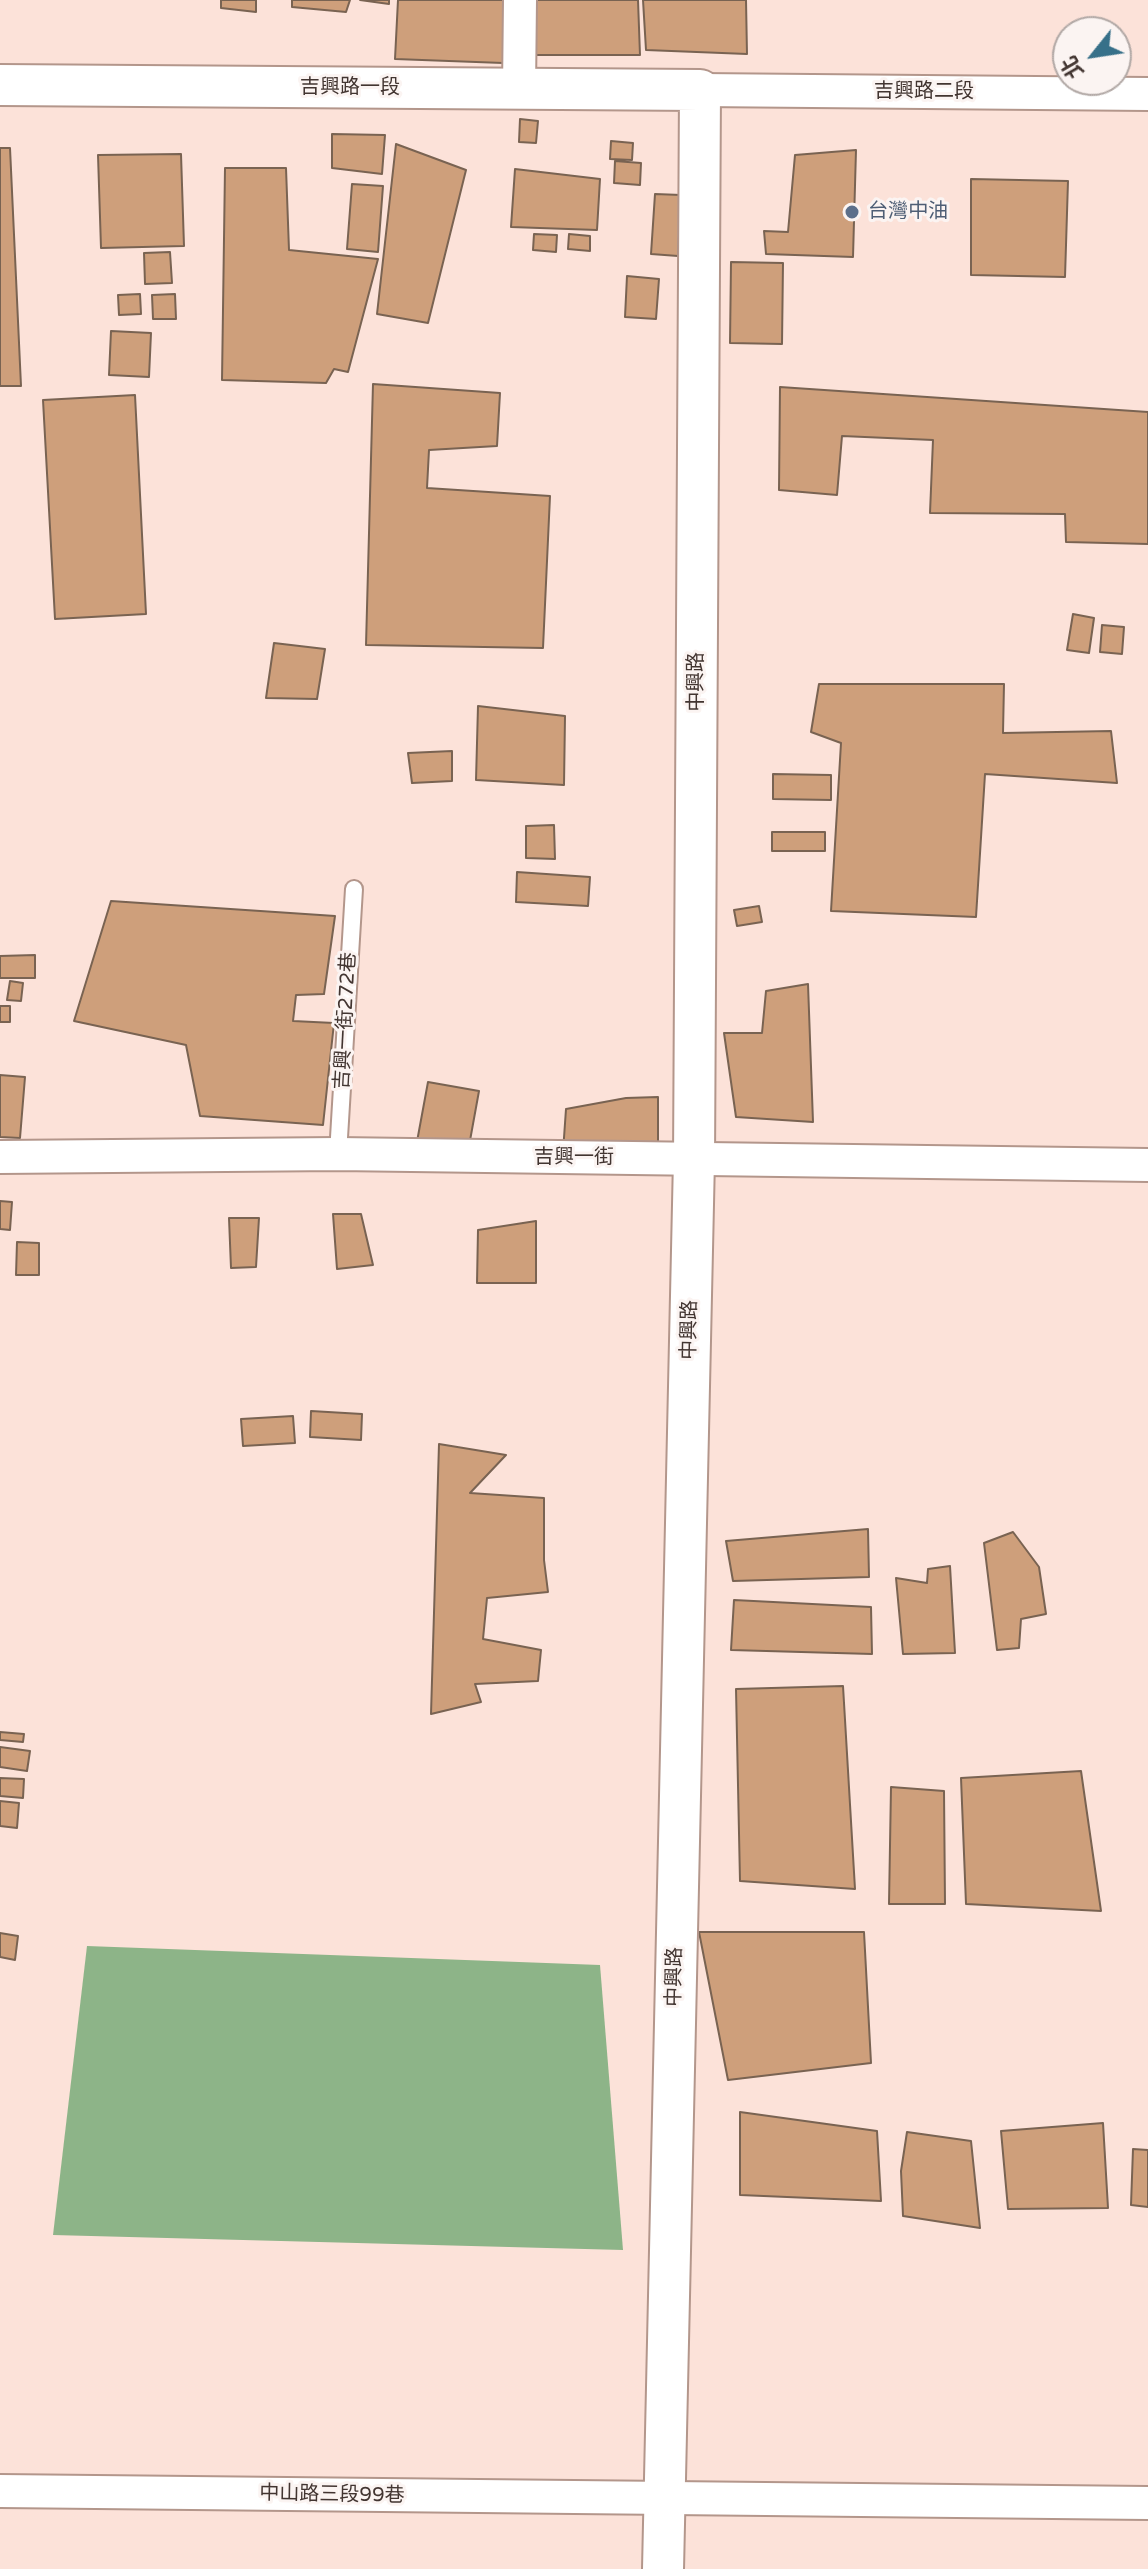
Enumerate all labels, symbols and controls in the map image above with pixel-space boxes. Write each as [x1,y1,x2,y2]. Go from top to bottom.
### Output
north arrow [1052,16,1132,96]
text: 北 [1056,51,1090,83]
street label: 吉興路一段 [300,76,400,100]
street label: 吉興路二段 [874,80,974,104]
place label: 台灣中油 [868,200,948,224]
marker: 台灣中油 [843,203,861,221]
street label: 中興路 [685,652,709,712]
street label: 吉興一街272巷 [330,952,362,1090]
street label: 吉興一街 [534,1146,614,1170]
street label: 中興路 [677,1300,703,1360]
street label: 中興路 [662,1947,688,2007]
street label: 中山路三段99巷 [259,2482,405,2508]

